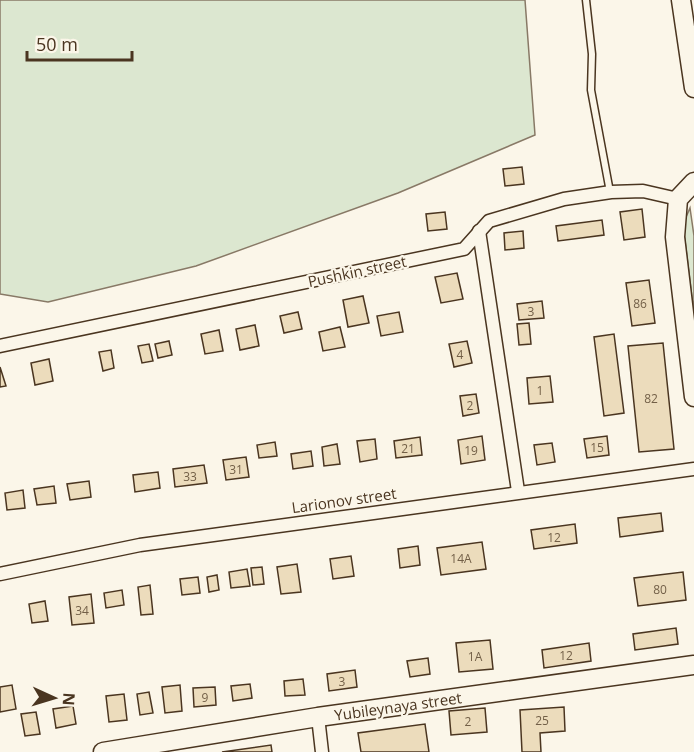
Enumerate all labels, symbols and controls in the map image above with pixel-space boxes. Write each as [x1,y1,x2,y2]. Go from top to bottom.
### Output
scale bar [27,24,132,62]
text: 50 m [36,32,78,56]
street label: Pushkin street [306,251,408,291]
house number: 86 [633,295,647,312]
house number: 3 [528,303,535,320]
house number: 4 [457,346,464,363]
house number: 1 [537,382,543,399]
house number: 82 [644,390,658,407]
house number: 2 [467,397,474,414]
house number: 15 [590,439,604,456]
house number: 21 [401,440,415,457]
house number: 19 [464,442,478,459]
house number: 31 [229,461,243,478]
house number: 33 [183,468,197,485]
street label: Larionov street [290,483,398,517]
house number: 12 [547,529,561,546]
house number: 14А [450,550,472,567]
house number: 80 [653,581,667,598]
house number: 34 [75,602,89,619]
house number: 12 [559,647,573,664]
house number: 1А [468,648,483,665]
north arrow [24,668,84,728]
house number: 3 [339,673,346,690]
street label: Yubileynaya street [333,687,463,725]
house number: 9 [202,689,209,706]
text: N [58,692,80,706]
house number: 25 [535,712,549,729]
house number: 2 [465,713,472,730]

